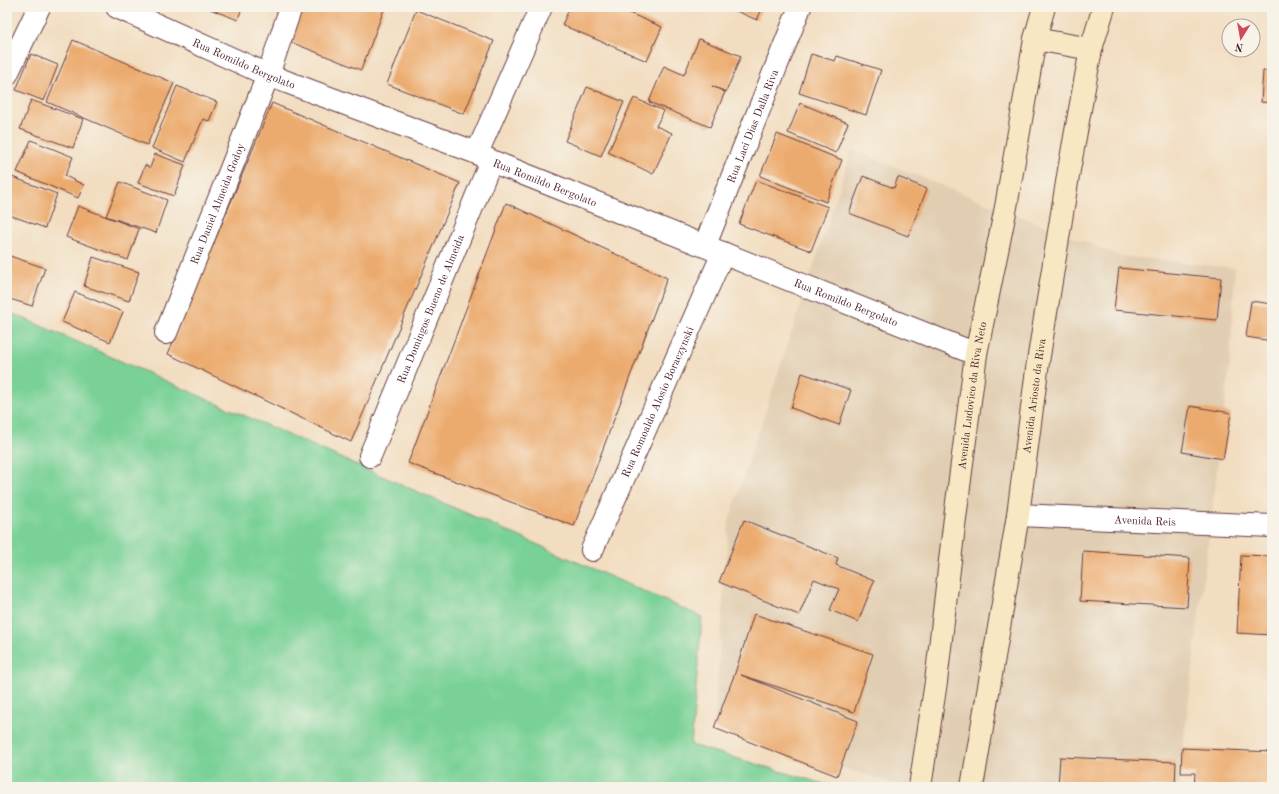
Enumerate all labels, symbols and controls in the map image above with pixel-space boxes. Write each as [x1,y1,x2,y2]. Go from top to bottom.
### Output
north arrow [1221,18,1261,58]
street label: Rua Romildo Bergolato [190,38,296,92]
text: N [1234,40,1245,53]
street label: Rua Laci Dias Dalla Riva [726,68,782,185]
street label: Rua Daniel Almeida Godoy [190,142,247,266]
street label: Rua Romildo Bergolato [491,158,598,210]
street label: Rua Domingos Bueno de Almeida [396,233,467,385]
street label: Rua Romildo Bergolato [792,278,899,329]
street label: Avenida Ludovico da Riva Neto [957,321,989,470]
street label: Rua Romoaldo Alosio Boraczynski [621,325,697,480]
street label: Avenida Ariosto da Riva [1022,337,1049,454]
street label: Avenida Reis [1114,515,1176,529]

